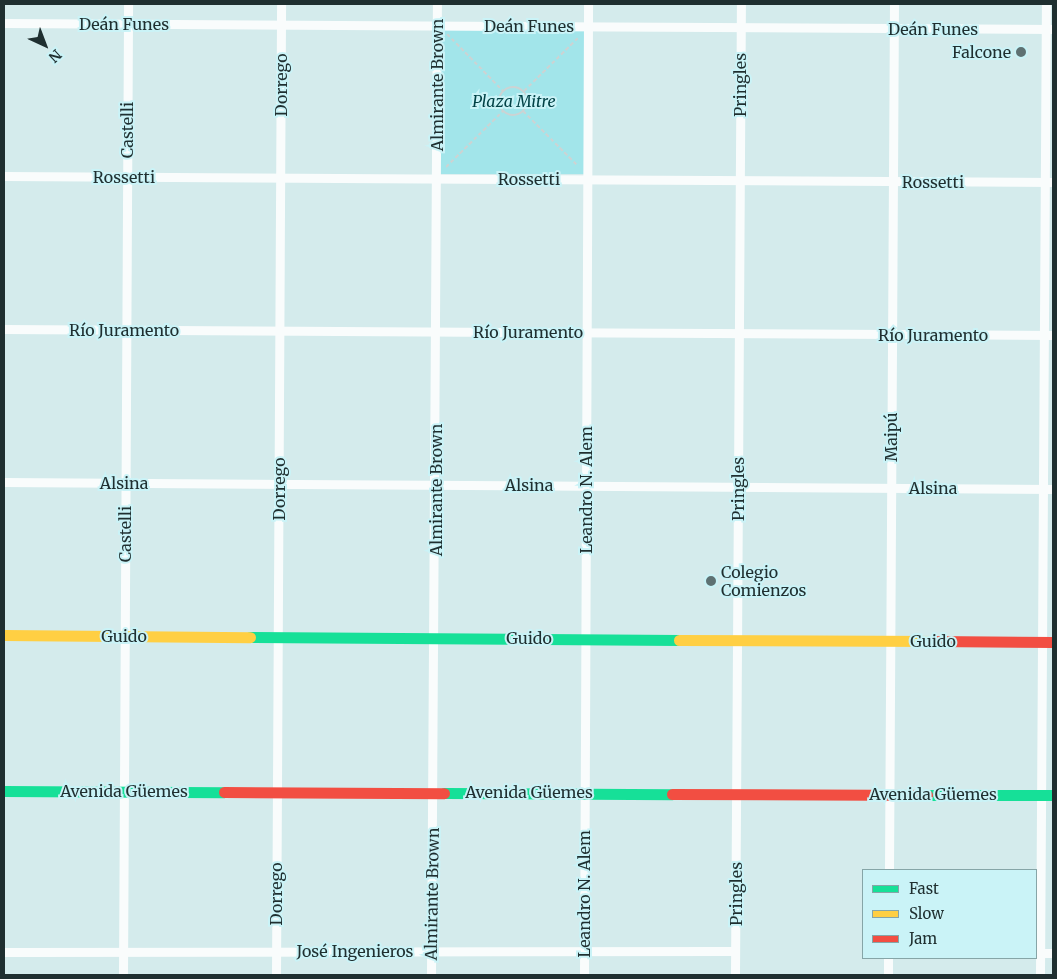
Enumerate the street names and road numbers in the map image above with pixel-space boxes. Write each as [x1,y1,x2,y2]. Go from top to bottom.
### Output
street label: Deán Funes [79,14,169,34]
street label: Deán Funes [484,16,574,36]
street label: Almirante Brown [427,19,447,151]
street label: Deán Funes [888,19,978,39]
street label: Pringles [730,53,750,117]
street label: Dorrego [271,54,291,116]
street label: Castelli [117,102,137,158]
street label: Rossetti [93,167,155,187]
street label: Rossetti [498,169,560,189]
street label: Rossetti [902,172,964,192]
street label: Río Juramento [69,320,179,340]
street label: Río Juramento [473,322,583,342]
street label: Río Juramento [878,325,988,345]
street label: Maipú [881,412,901,462]
street label: Almirante Brown [426,424,446,556]
street label: Leandro N. Alem [576,426,596,554]
street label: Pringles [728,457,748,521]
street label: Dorrego [269,458,289,520]
street label: Alsina [100,473,148,493]
street label: Alsina [505,475,553,495]
street label: Alsina [909,478,957,498]
street label: Castelli [115,506,135,562]
street label: Guido [101,626,147,646]
street label: Guido [506,628,552,648]
street label: Guido [910,631,956,651]
street label: Avenida Güemes [60,781,188,801]
street label: Avenida Güemes [465,782,593,802]
street label: Avenida Güemes [869,784,997,804]
street label: Almirante Brown [421,827,443,961]
street label: Leandro N. Alem [574,830,594,958]
street label: Pringles [726,862,746,926]
street label: Dorrego [266,863,286,925]
street label: José Ingenieros [297,941,413,961]

